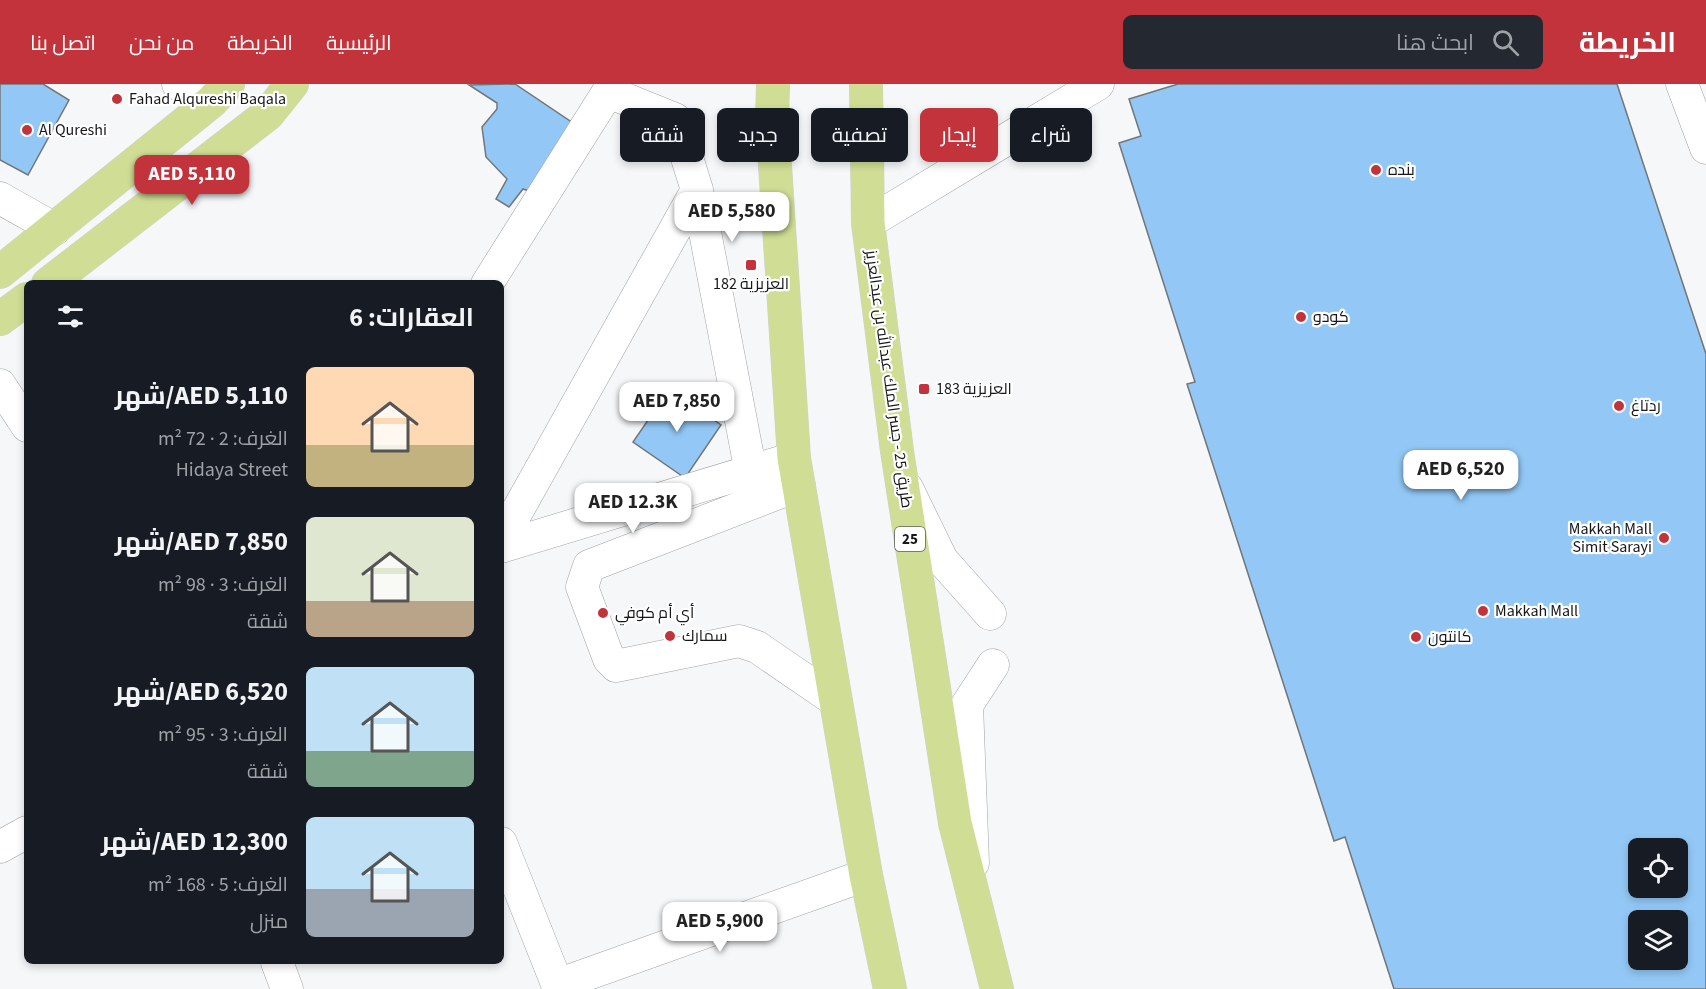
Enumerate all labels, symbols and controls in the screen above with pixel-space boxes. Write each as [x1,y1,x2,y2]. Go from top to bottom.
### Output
search box [1123,15,1543,69]
text: الخريطة [1579,23,1676,63]
icon: search [1489,26,1522,59]
text: ابحث هنا [1396,27,1474,59]
text: اتصل بنا [30,28,96,58]
text: من نحن [129,28,194,58]
text: الخريطة [227,28,293,58]
text: الرئيسية [326,28,392,58]
place label: Fahad Alqureshi Baqala [129,88,286,110]
marker: Fahad Alqureshi Baqala [110,92,124,106]
chip: شقة [620,108,705,162]
chip: جديد [717,108,799,162]
chip: تصفية [811,108,908,162]
chip: إيجار [920,108,998,162]
chip: شراء [1010,108,1092,162]
place label: Al Qureshi [39,119,107,141]
marker: Al Qureshi [20,123,34,137]
pin: AED 5,110 [123,155,261,206]
place label: بنده [1388,159,1415,181]
text: AED 5,110 [148,160,236,188]
marker: بنده [1369,163,1383,177]
pin: AED 5,580 [663,192,801,243]
text: AED 5,580 [688,197,776,225]
street label: طريق 25 - جسر الملك عبدالله بن عبدالعزيز [860,247,918,510]
marker: العزيزية 182 [744,258,758,272]
place label: العزيزية 182 [713,273,789,295]
text: العقارات: 6 [349,299,474,336]
icon: filters [54,300,87,333]
place label: كودو [1313,306,1349,328]
marker: كودو [1294,310,1308,324]
text: AED 5,110/شهر [115,377,288,414]
place label: العزيزية 183 [936,378,1012,400]
pin: AED 7,850 [608,382,746,433]
marker: العزيزية 183 [917,382,931,396]
text: AED 7,850 [633,387,721,415]
icon: home [354,391,426,463]
place label: ردتاغ [1631,395,1661,417]
marker: ردتاغ [1612,399,1626,413]
text: الغرف: 2 · 72 m² [158,425,288,453]
pin: AED 6,520 [1392,450,1530,501]
text: AED 6,520 [1417,455,1505,483]
text: Hidaya Street [176,456,288,484]
pin: AED 12.3K [564,483,702,534]
text: AED 12.3K [588,488,678,516]
place label: Makkah Mall Simit Sarayi [1569,518,1652,558]
text: AED 7,850/شهر [115,523,288,560]
road number: 25 [895,527,925,551]
marker: Makkah Mall Simit Sarayi [1657,531,1671,545]
icon: home [354,541,426,613]
text: الغرف: 3 · 98 m² [158,571,288,599]
place label: Makkah Mall [1495,600,1578,622]
place label: أي أم كوفي [615,602,694,626]
marker: Makkah Mall [1476,604,1490,618]
marker: أي أم كوفي [596,606,610,620]
text: شقة [247,608,288,636]
place label: سمارك [682,625,728,647]
place label: كانتون [1428,626,1472,648]
marker: سمارك [663,629,677,643]
marker: كانتون [1409,630,1423,644]
text: AED 6,520/شهر [115,673,288,710]
icon: home [354,691,426,763]
text: الغرف: 3 · 95 m² [158,721,288,749]
text: شقة [247,758,288,786]
text: AED 12,300/شهر [101,823,288,860]
map controls [1628,838,1688,970]
button: locate [1628,838,1688,898]
icon: home [354,841,426,913]
text: الغرف: 5 · 168 m² [148,871,288,899]
pin: AED 5,900 [651,902,789,953]
text: AED 5,900 [676,907,764,935]
text: منزل [250,908,288,936]
button: layers [1628,910,1688,970]

